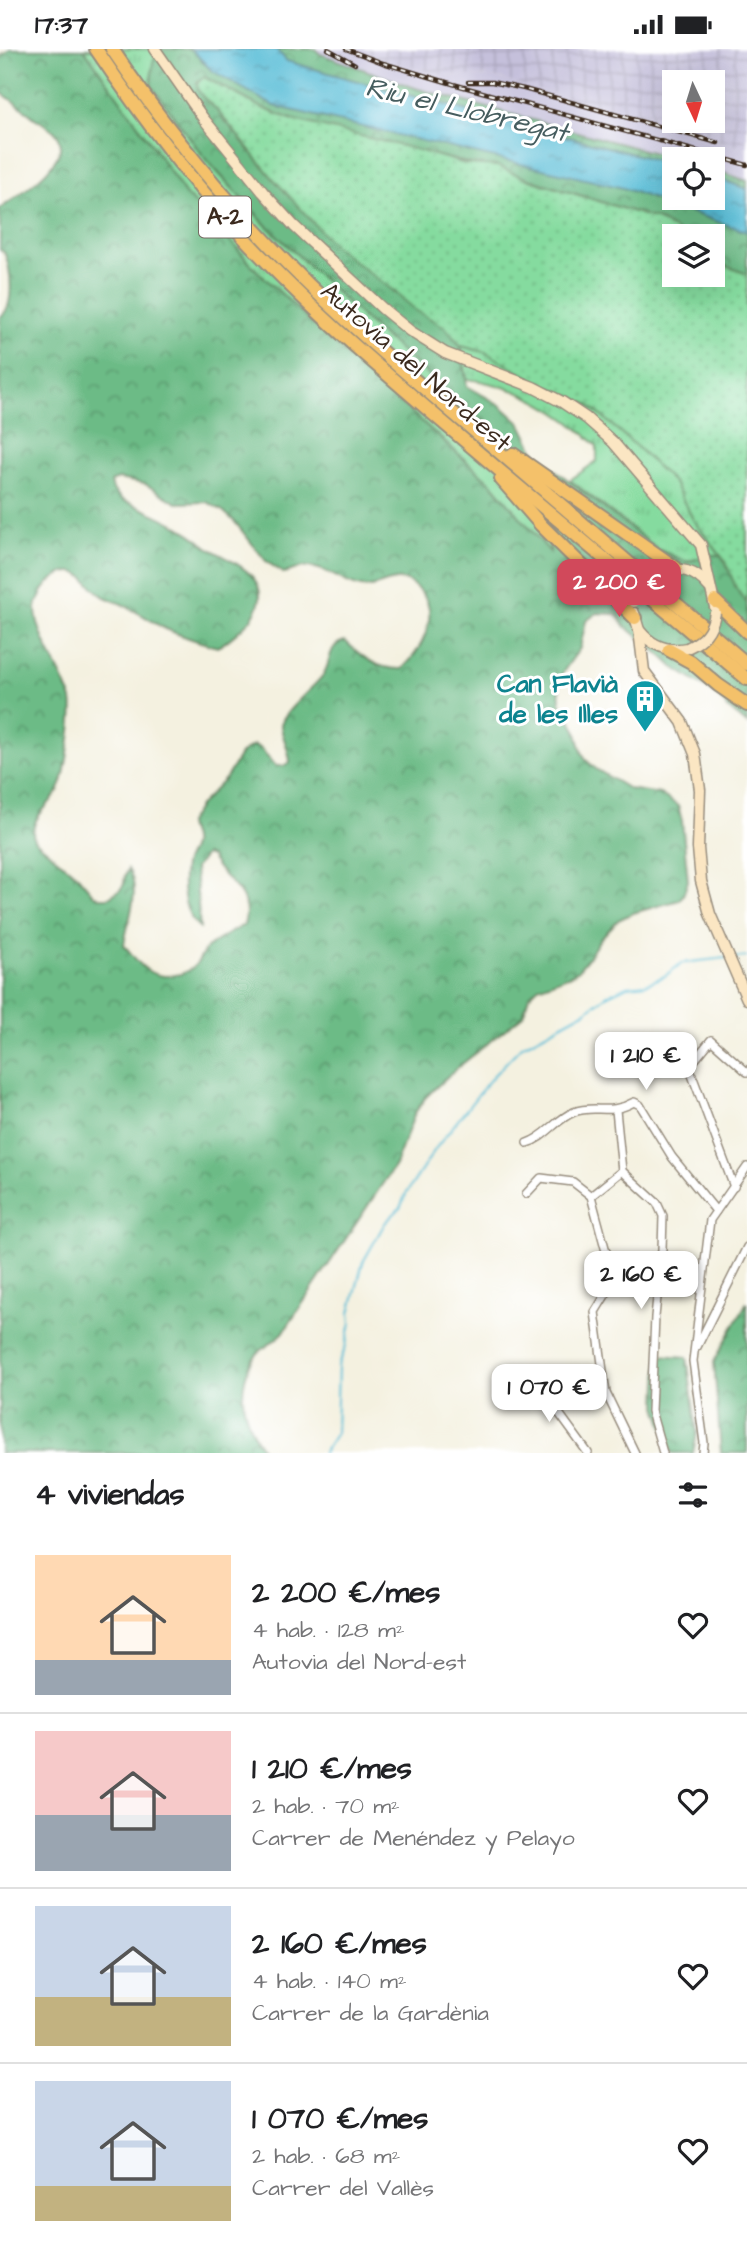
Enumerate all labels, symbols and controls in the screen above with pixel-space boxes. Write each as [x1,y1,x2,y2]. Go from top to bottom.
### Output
text: 17:37 [35,7,88,43]
water label: Riu el Llobregat [362,68,574,154]
north arrow [662,70,724,133]
map controls [662,70,725,287]
button: locate [662,147,725,210]
road number: A-2 [199,197,251,237]
button: layers [662,224,725,287]
street label: Autovia del Nord-est [313,274,520,460]
pin: 2 200 € [554,559,684,619]
text: 2 200 € [573,566,665,598]
place label: Can Flavià de les Illes [497,666,619,732]
building icon: Can Flavià de les Illes [624,678,666,733]
pin: 1 210 € [581,1033,711,1092]
text: 1 210 € [611,1039,681,1071]
pin: 2 160 € [576,1251,706,1311]
text: 2 160 € [600,1258,682,1290]
pin: 1 070 € [484,1365,614,1424]
text: 1 070 € [508,1371,590,1403]
text: 4 viviendas [35,1474,185,1516]
icon: filters [674,1476,712,1514]
text: 2 200 €/mes [252,1572,440,1614]
icon: home [91,1583,175,1667]
icon: heart [674,1606,712,1644]
text: 4 hab. · 128 m² [252,1614,405,1646]
text: Autovia del Nord-est [252,1646,466,1678]
text: 1 210 €/mes [252,1748,412,1790]
icon: home [91,1759,175,1843]
icon: heart [674,1782,712,1820]
text: 2 hab. · 70 m² [252,1790,400,1822]
text: Carrer de Menéndez y Pelayo [252,1822,575,1854]
text: 2 160 €/mes [252,1923,427,1965]
icon: home [91,1934,175,2018]
icon: heart [674,1957,712,1995]
text: 4 hab. · 140 m² [252,1965,407,1997]
text: Carrer de la Gardènia [252,1997,489,2029]
text: 1 070 €/mes [252,2098,428,2140]
icon: home [91,2109,175,2193]
icon: heart [674,2132,712,2170]
text: 2 hab. · 68 m² [252,2140,400,2172]
text: Carrer del Vallès [252,2172,434,2204]

